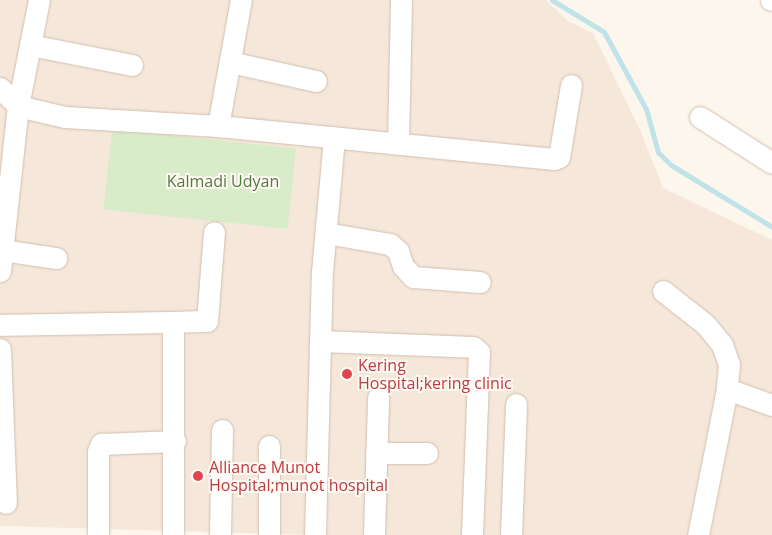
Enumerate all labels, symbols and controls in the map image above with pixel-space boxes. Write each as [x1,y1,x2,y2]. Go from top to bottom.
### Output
park label: Kalmadi Udyan [167,171,279,191]
place label: Kering Hospital;kering clinic [358,355,512,393]
marker: Kering Hospital;kering clinic [340,367,354,381]
place label: Alliance Munot Hospital;munot hospital [209,457,388,495]
marker: Alliance Munot Hospital;munot hospital [191,469,205,483]

